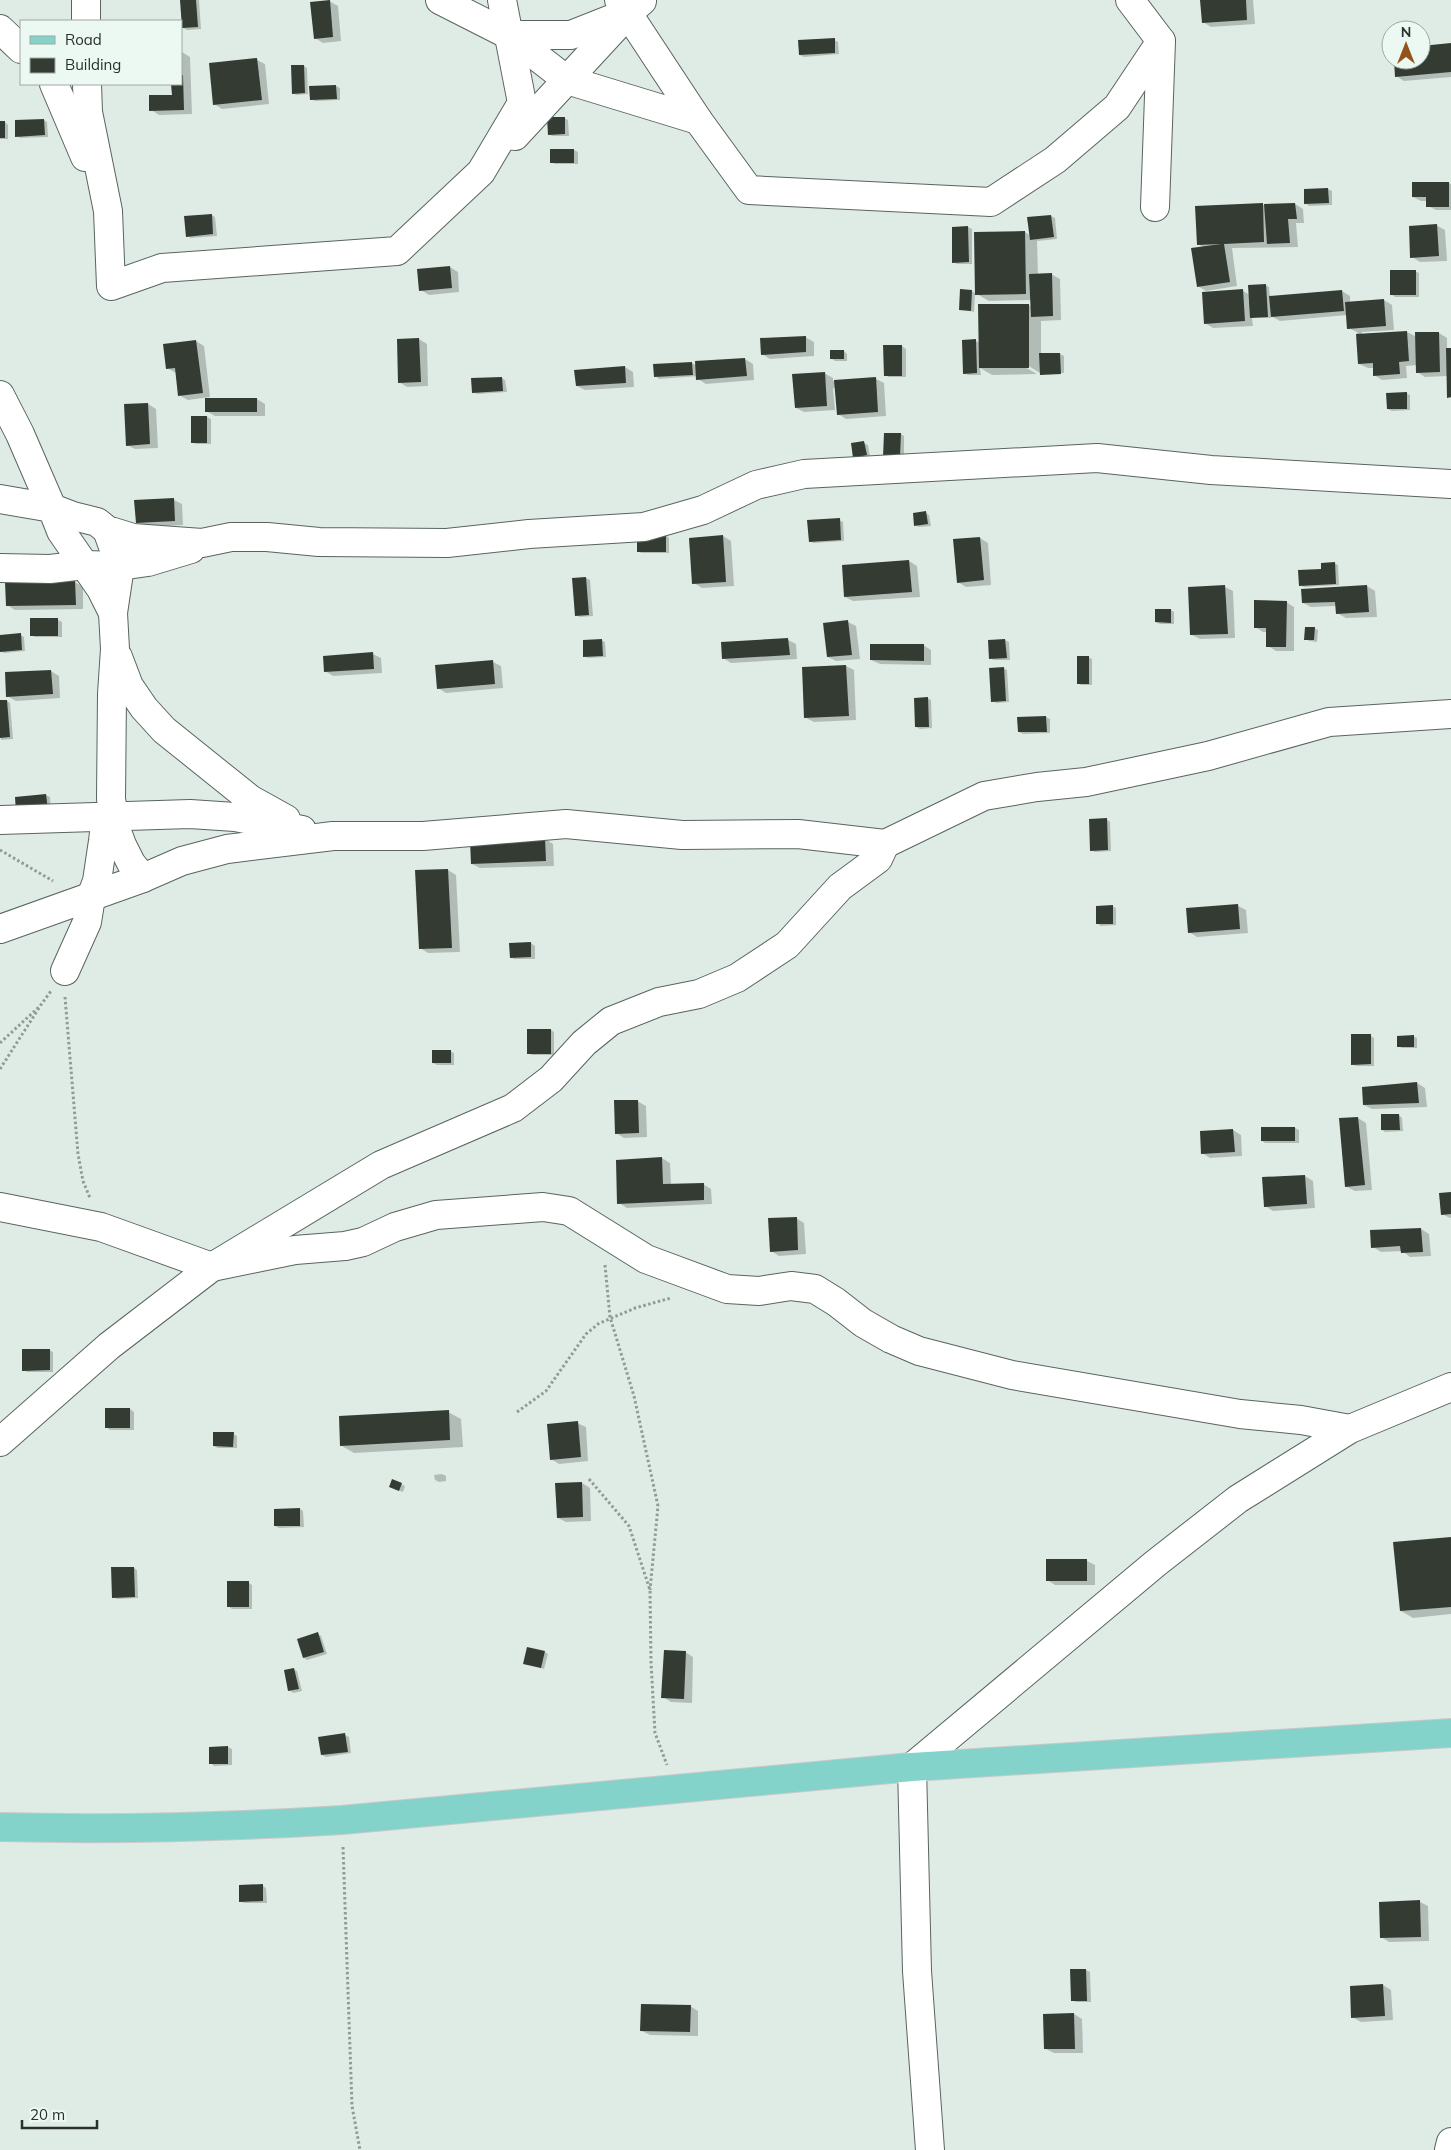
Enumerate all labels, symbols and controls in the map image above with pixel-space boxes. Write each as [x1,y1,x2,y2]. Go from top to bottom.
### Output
legend [20,20,182,85]
north arrow [1381,20,1431,70]
text: N [1401,23,1411,41]
text: Road [65,30,102,49]
text: Building [65,55,121,74]
scale bar [22,2098,98,2130]
text: 20 m [30,2105,65,2124]

